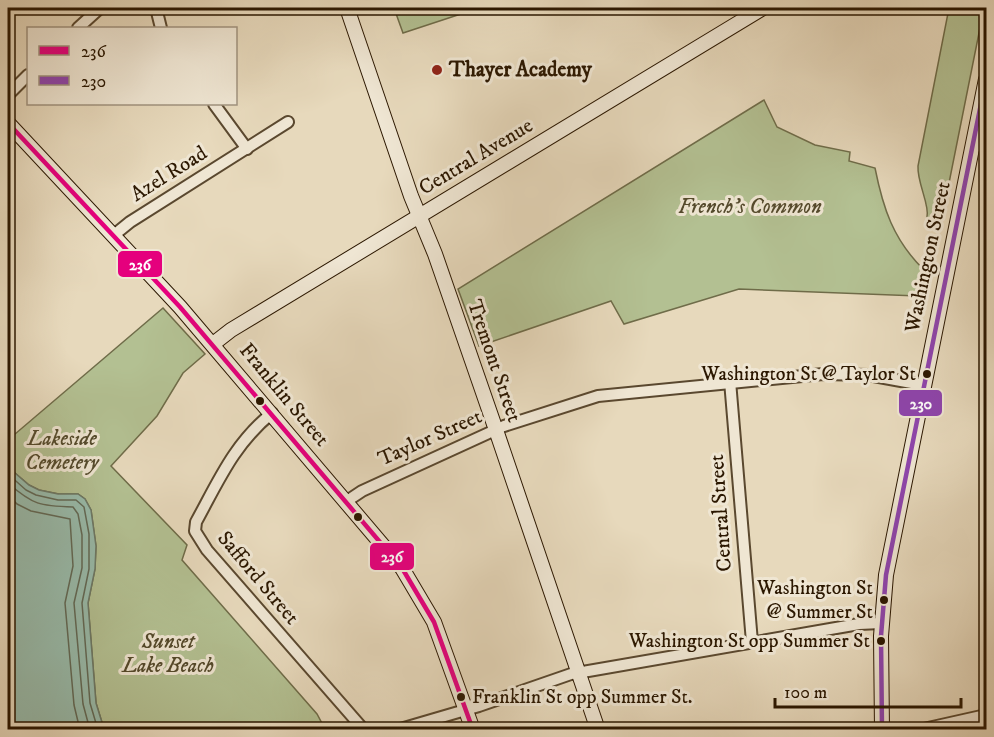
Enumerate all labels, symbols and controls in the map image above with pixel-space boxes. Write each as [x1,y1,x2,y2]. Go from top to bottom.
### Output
legend [27,27,237,105]
text: 236 [81,41,107,63]
place label: Thayer Academy [448,57,593,83]
marker: Thayer Academy [430,63,444,77]
text: 230 [81,71,106,93]
street label: Central Avenue [414,113,538,201]
street label: Azel Road [126,140,213,208]
street label: Washington Street [899,179,957,336]
park label: French's Common [678,194,822,220]
line badge: 236 [117,250,163,278]
text: 236 [129,255,153,275]
street label: Tremont Street [461,296,527,426]
street label: Franklin Street [233,338,335,452]
place label: Washington St @ Taylor St [700,362,916,387]
marker: Washington St @ Taylor St [921,368,933,380]
line badge: 230 [898,389,943,417]
text: 230 [910,394,933,414]
unlabelled marker [254,395,266,407]
street label: Taylor Street [374,403,486,472]
park label: Lakeside Cemetery [25,426,100,476]
street label: Central Street [704,453,738,572]
unlabelled marker [352,511,364,523]
street label: Safford Street [211,526,305,630]
line badge: 236 [369,542,415,571]
text: 236 [381,547,405,567]
place label: Washington St @ Summer St [756,576,873,625]
marker: Washington St @ Summer St [878,594,890,606]
park label: Sunset Lake Beach [121,629,214,679]
place label: Washington St opp Summer St [628,629,870,654]
marker: Washington St opp Summer St [875,635,887,647]
scale bar [775,671,961,709]
text: 100 m [784,682,827,704]
place label: Franklin St opp Summer St. [472,685,693,710]
marker: Franklin St opp Summer St. [455,691,467,703]

